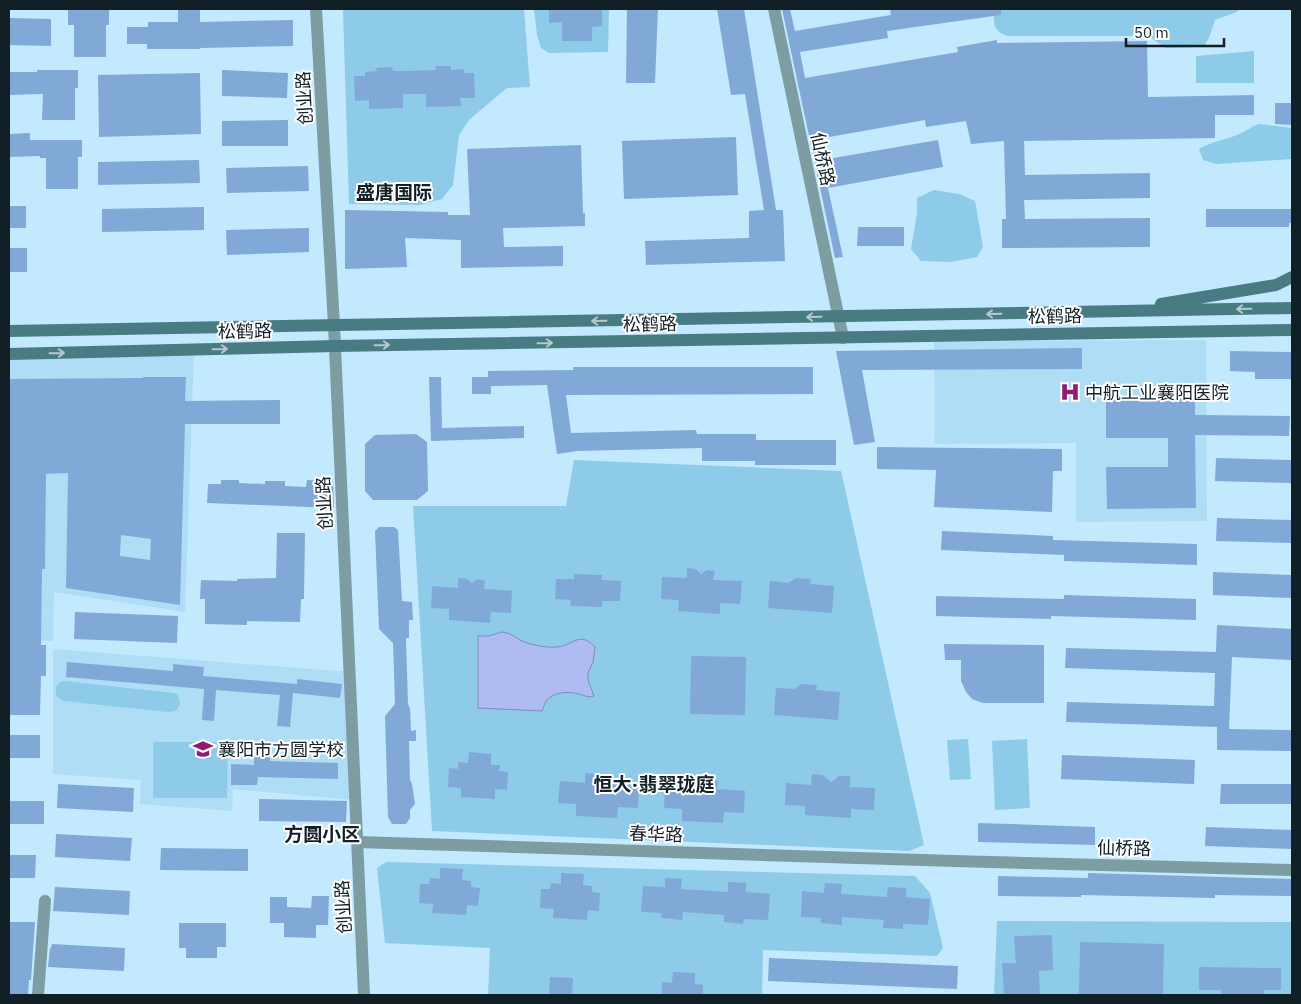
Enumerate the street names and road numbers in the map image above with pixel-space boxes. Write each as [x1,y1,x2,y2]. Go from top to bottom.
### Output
street label: 创业路 [291,70,317,126]
street label: 仙桥路 [806,130,840,188]
street label: 松鹤路 [1028,304,1082,328]
street label: 松鹤路 [623,312,677,336]
street label: 松鹤路 [218,319,272,343]
street label: 创业路 [311,475,337,531]
street label: 春华路 [629,822,683,846]
street label: 仙桥路 [1097,836,1151,860]
street label: 创业路 [330,879,356,935]

